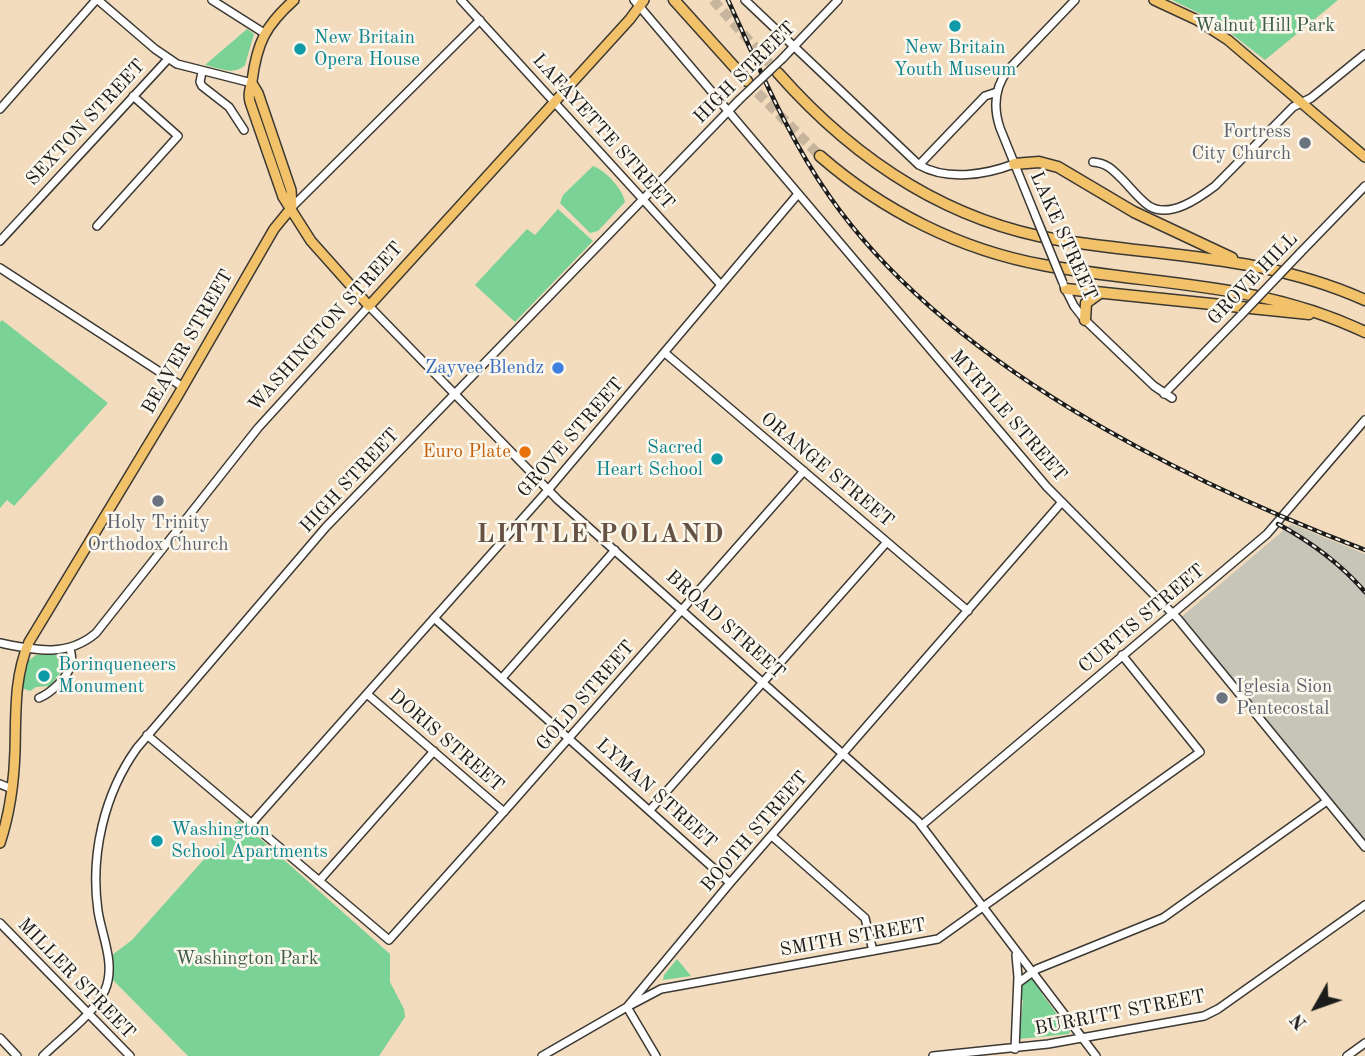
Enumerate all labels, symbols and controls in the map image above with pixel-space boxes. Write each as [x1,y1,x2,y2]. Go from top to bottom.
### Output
park label: Walnut Hill Park [1195,15,1335,37]
street label: HIGH STREET [689,17,801,129]
marker: New Britain Youth Museum [947,18,963,34]
place label: New Britain Opera House [314,27,420,71]
place label: New Britain Youth Museum [894,37,1016,81]
marker: New Britain Opera House [292,41,308,57]
street label: LAFAYETTE STREET [527,49,679,215]
street label: SEXTON STREET [22,55,150,191]
place label: Fortress City Church [1191,121,1291,165]
marker: Fortress City Church [1297,135,1313,151]
street label: LAKE STREET [1024,168,1102,304]
street label: GROVE HILL [1203,228,1303,330]
street label: WASHINGTON STREET [244,238,408,416]
street label: BEAVER STREET [137,266,239,418]
street label: MYRTLE STREET [945,346,1071,486]
place label: Zayvee Blendz [425,357,544,379]
marker: Zayvee Blendz [550,360,566,376]
street label: GROVE STREET [513,374,629,502]
street label: ORANGE STREET [756,408,898,532]
street label: HIGH STREET [296,424,404,538]
place label: Sacred Heart School [596,437,703,481]
place label: Euro Plate [422,441,511,463]
marker: Euro Plate [517,444,533,460]
marker: Sacred Heart School [709,451,725,467]
marker: Holy Trinity Orthodox Church [150,493,166,509]
place label: Holy Trinity Orthodox Church [87,512,229,556]
district label: LITTLE POLAND [478,519,724,551]
street label: CURTIS STREET [1074,559,1210,679]
street label: BROAD STREET [661,566,789,684]
street label: GOLD STREET [532,636,640,756]
place label: Borinqueneers Monument [58,654,176,698]
marker: Borinqueneers Monument [36,668,52,684]
place label: Iglesia Sion Pentecostal [1236,676,1332,720]
street label: DORIS STREET [384,685,508,797]
marker: Iglesia Sion Pentecostal [1214,690,1230,706]
street label: LYMAN STREET [591,734,721,854]
street label: BOOTH STREET [696,767,814,897]
place label: Washington School Apartments [171,819,328,863]
marker: Washington School Apartments [149,833,165,849]
street label: MILLER STREET [12,914,140,1044]
street label: SMITH STREET [778,914,928,962]
park label: Washington Park [175,948,319,970]
north arrow [1281,972,1351,1042]
street label: BURRITT STREET [1033,985,1207,1041]
text: N [1288,1009,1311,1032]

